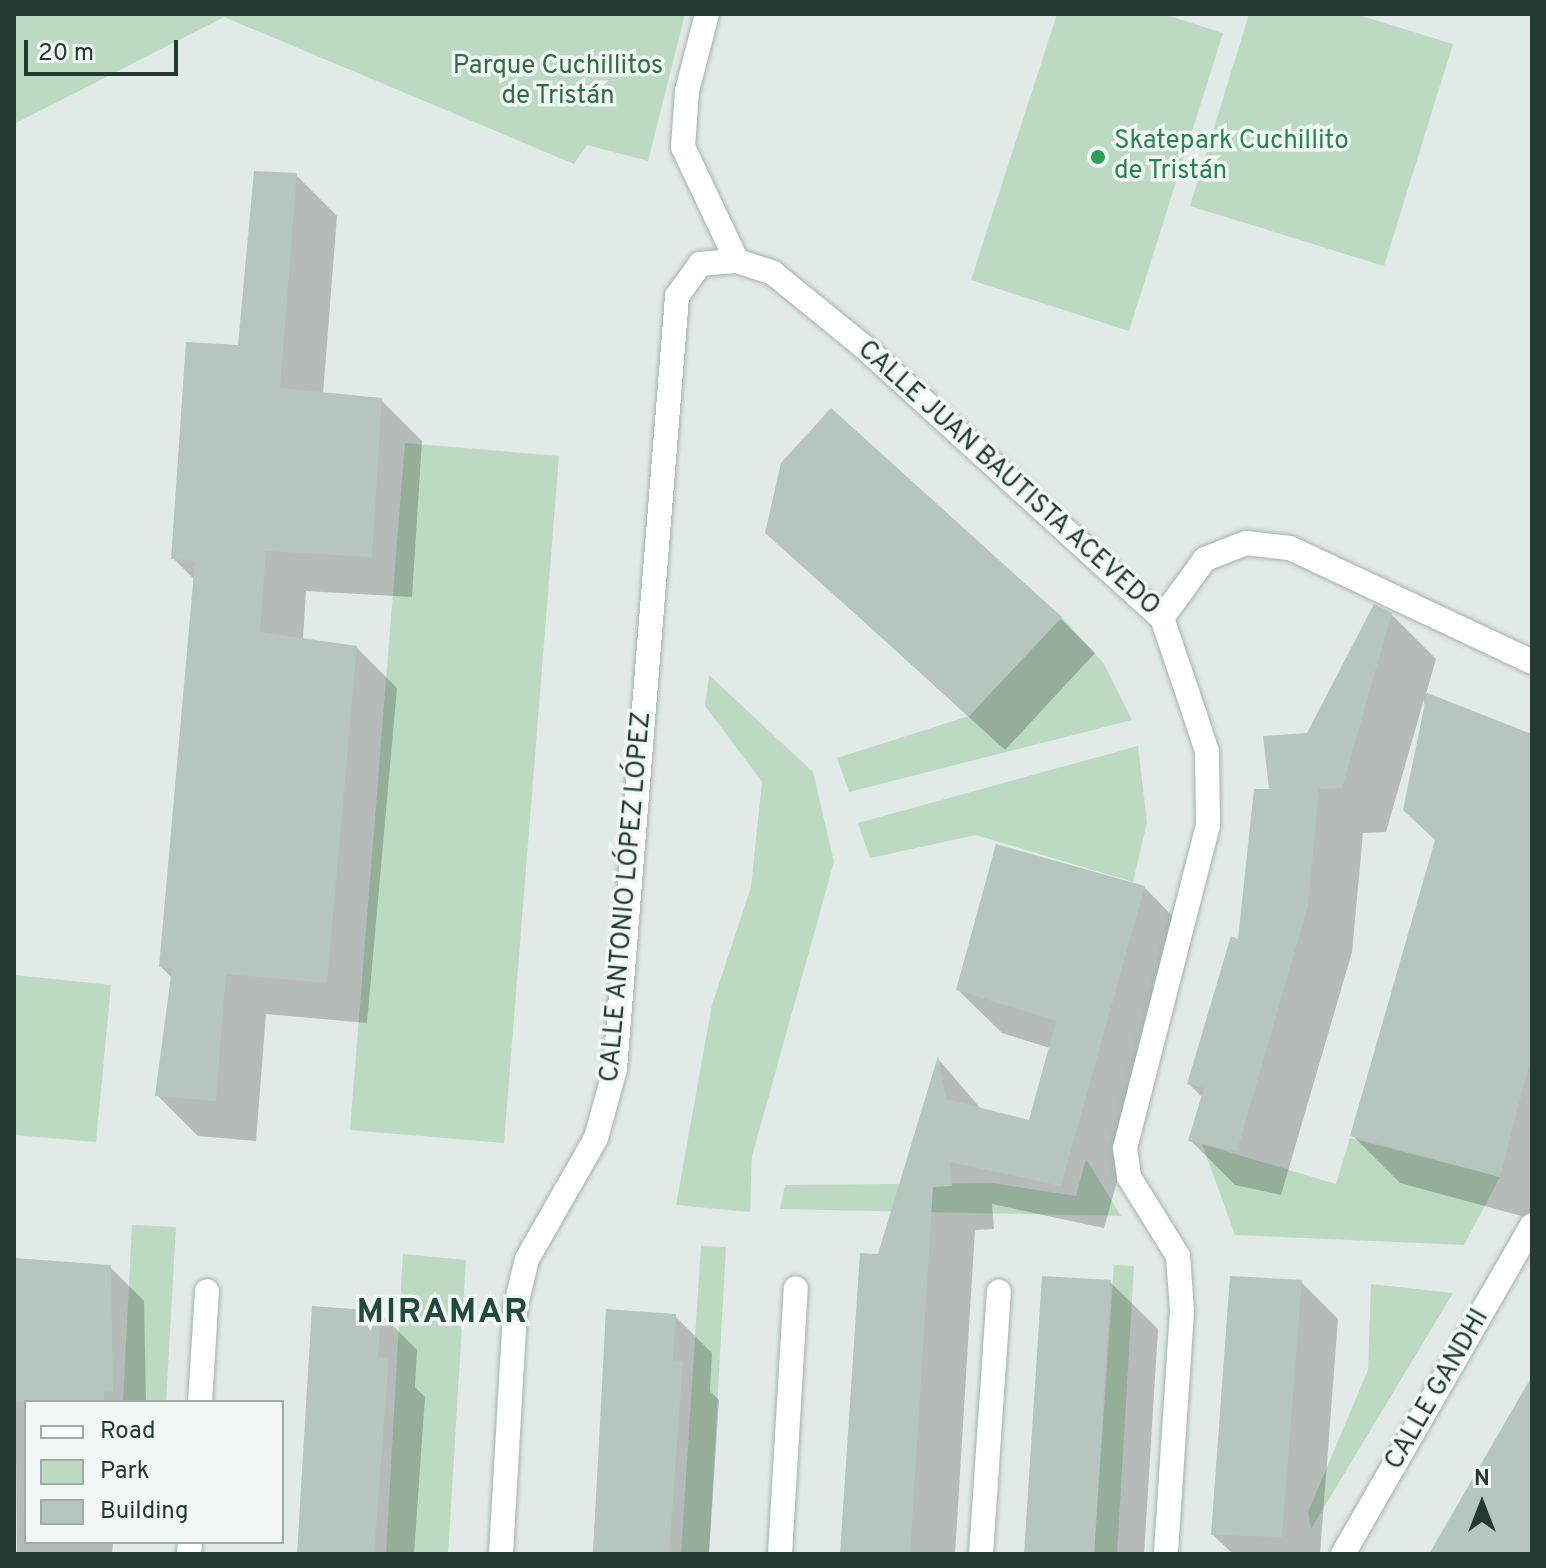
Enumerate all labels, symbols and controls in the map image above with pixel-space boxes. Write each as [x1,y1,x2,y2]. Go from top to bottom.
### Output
scale bar [28,24,182,74]
text: 20 m [38,39,94,69]
park label: Parque Cuchillitos de Tristán [453,51,663,112]
place label: Skatepark Cuchillito de Tristán [1114,126,1349,188]
marker: Skatepark Cuchillito de Tristán [1089,148,1107,166]
street label: CALLE JUAN BAUTISTA ACEVEDO [850,334,1166,624]
street label: CALLE ANTONIO LÓPEZ LÓPEZ [595,710,659,1084]
district label: MIRAMAR [356,1294,530,1334]
street label: CALLE GANDHI [1379,1304,1497,1476]
legend [24,1400,284,1544]
text: Road [100,1417,156,1447]
text: Park [100,1457,150,1487]
north arrow [1442,1464,1522,1544]
text: N [1474,1466,1490,1493]
text: Building [100,1497,189,1527]

